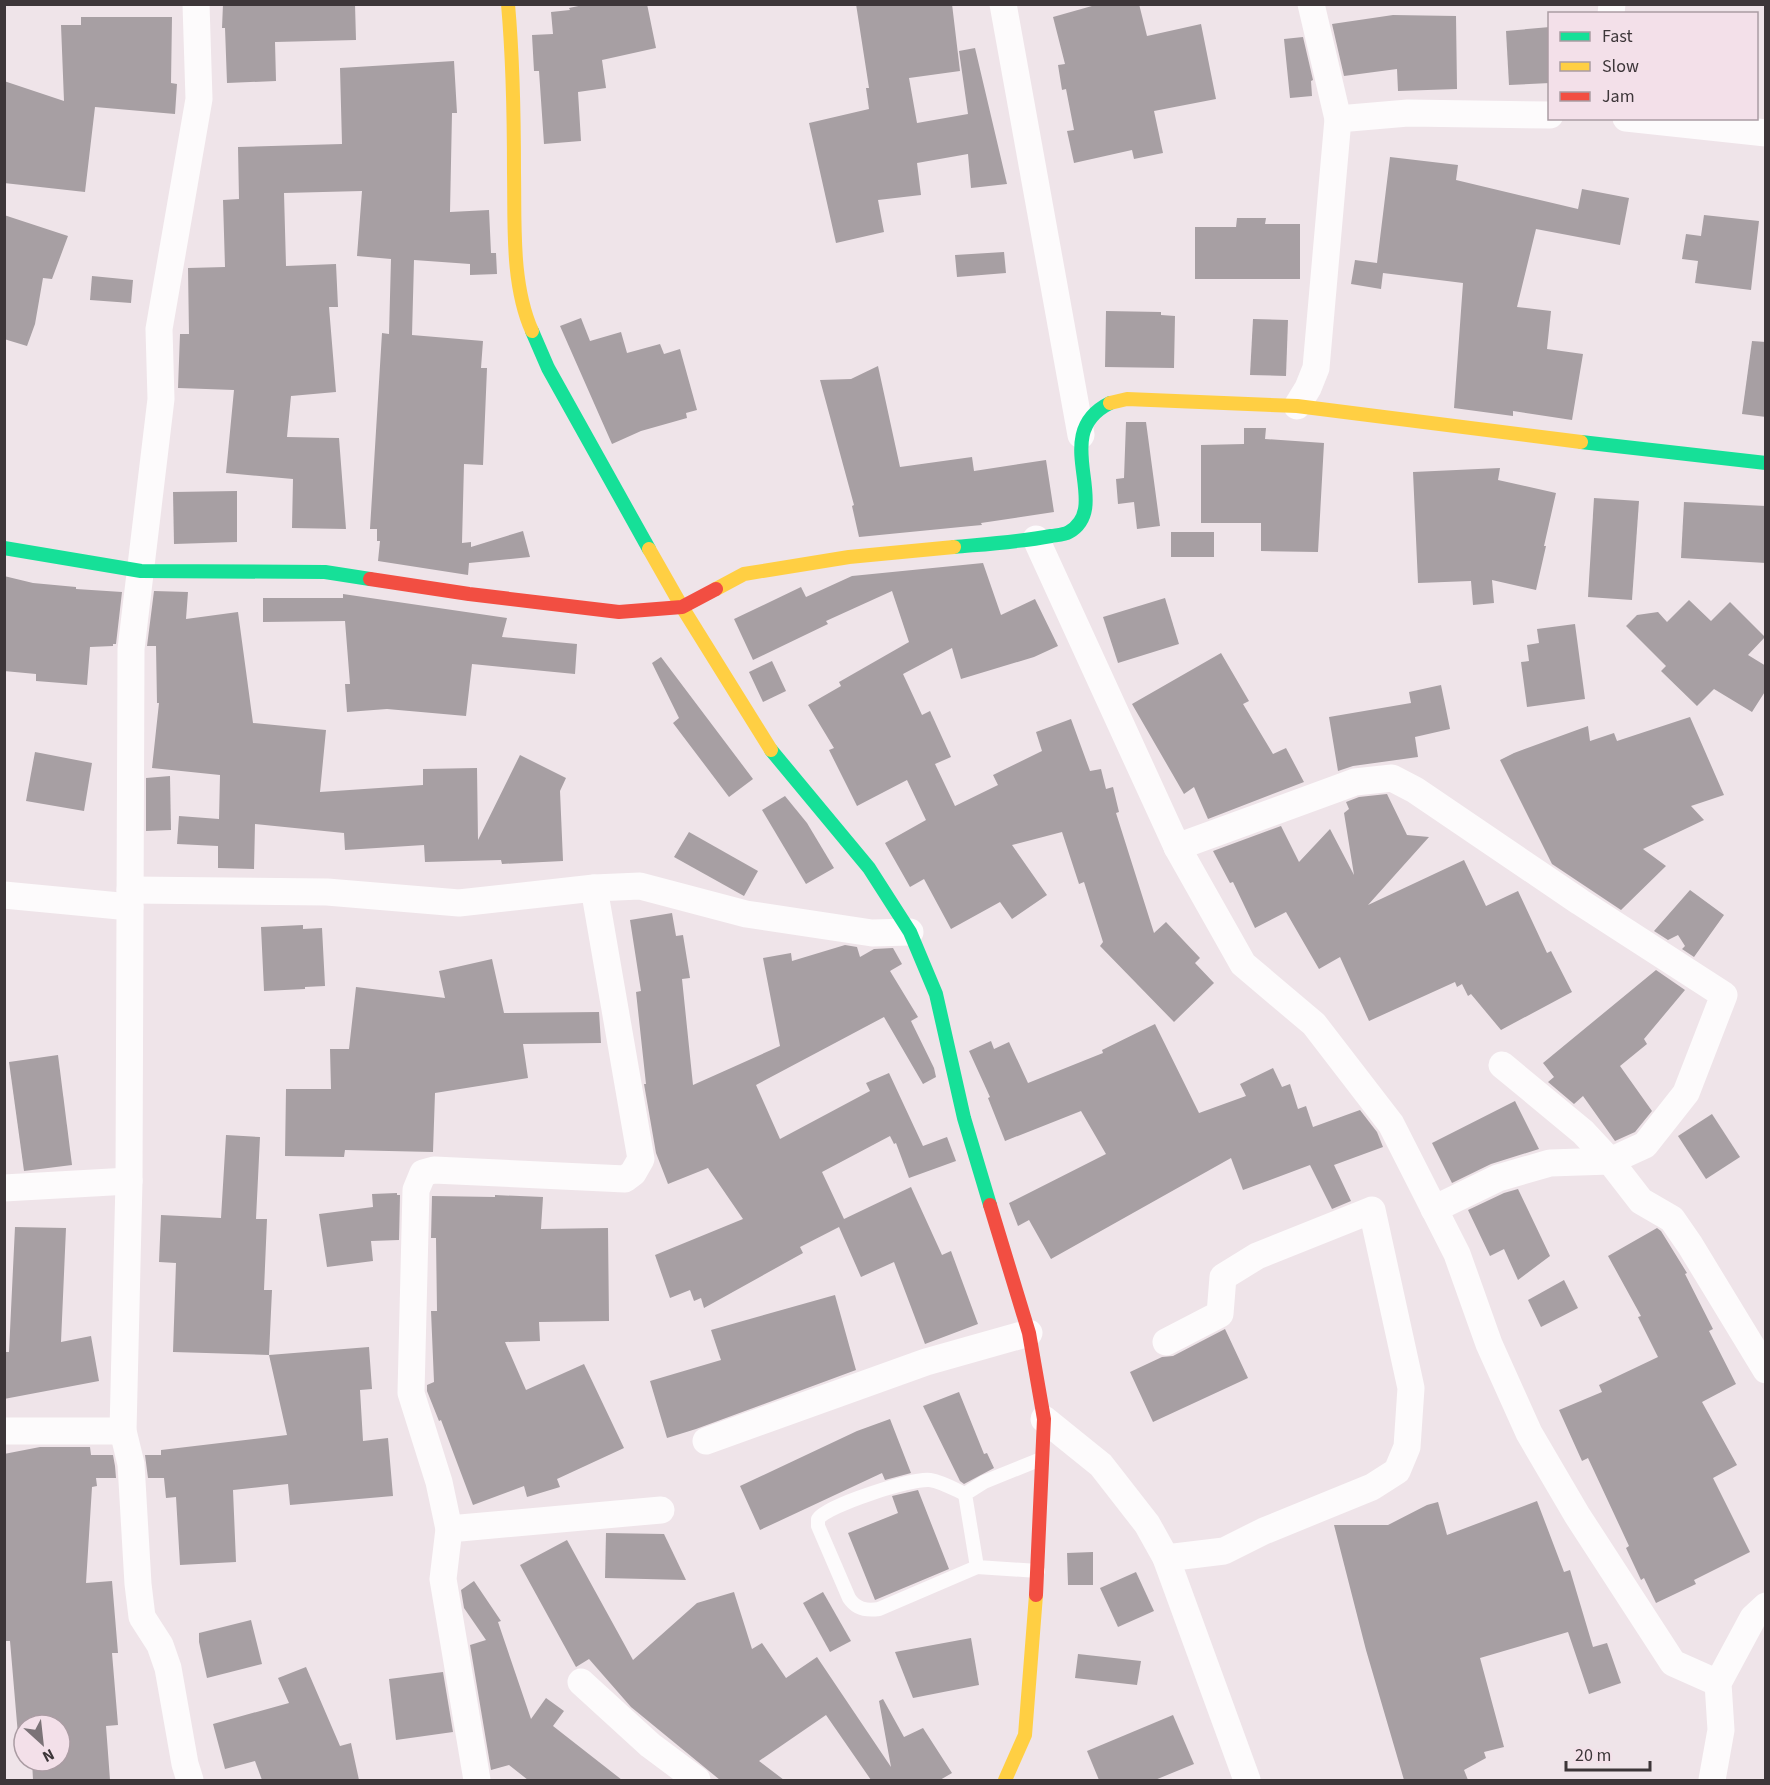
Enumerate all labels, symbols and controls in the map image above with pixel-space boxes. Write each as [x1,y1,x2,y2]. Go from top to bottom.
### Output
legend [1548,12,1758,120]
text: Fast [1602,24,1633,49]
text: Slow [1602,54,1639,79]
text: Jam [1602,84,1635,109]
north arrow [12,1713,72,1773]
scale bar [1566,1734,1650,1772]
text: N [39,1743,58,1768]
text: 20 m [1575,1743,1611,1768]

